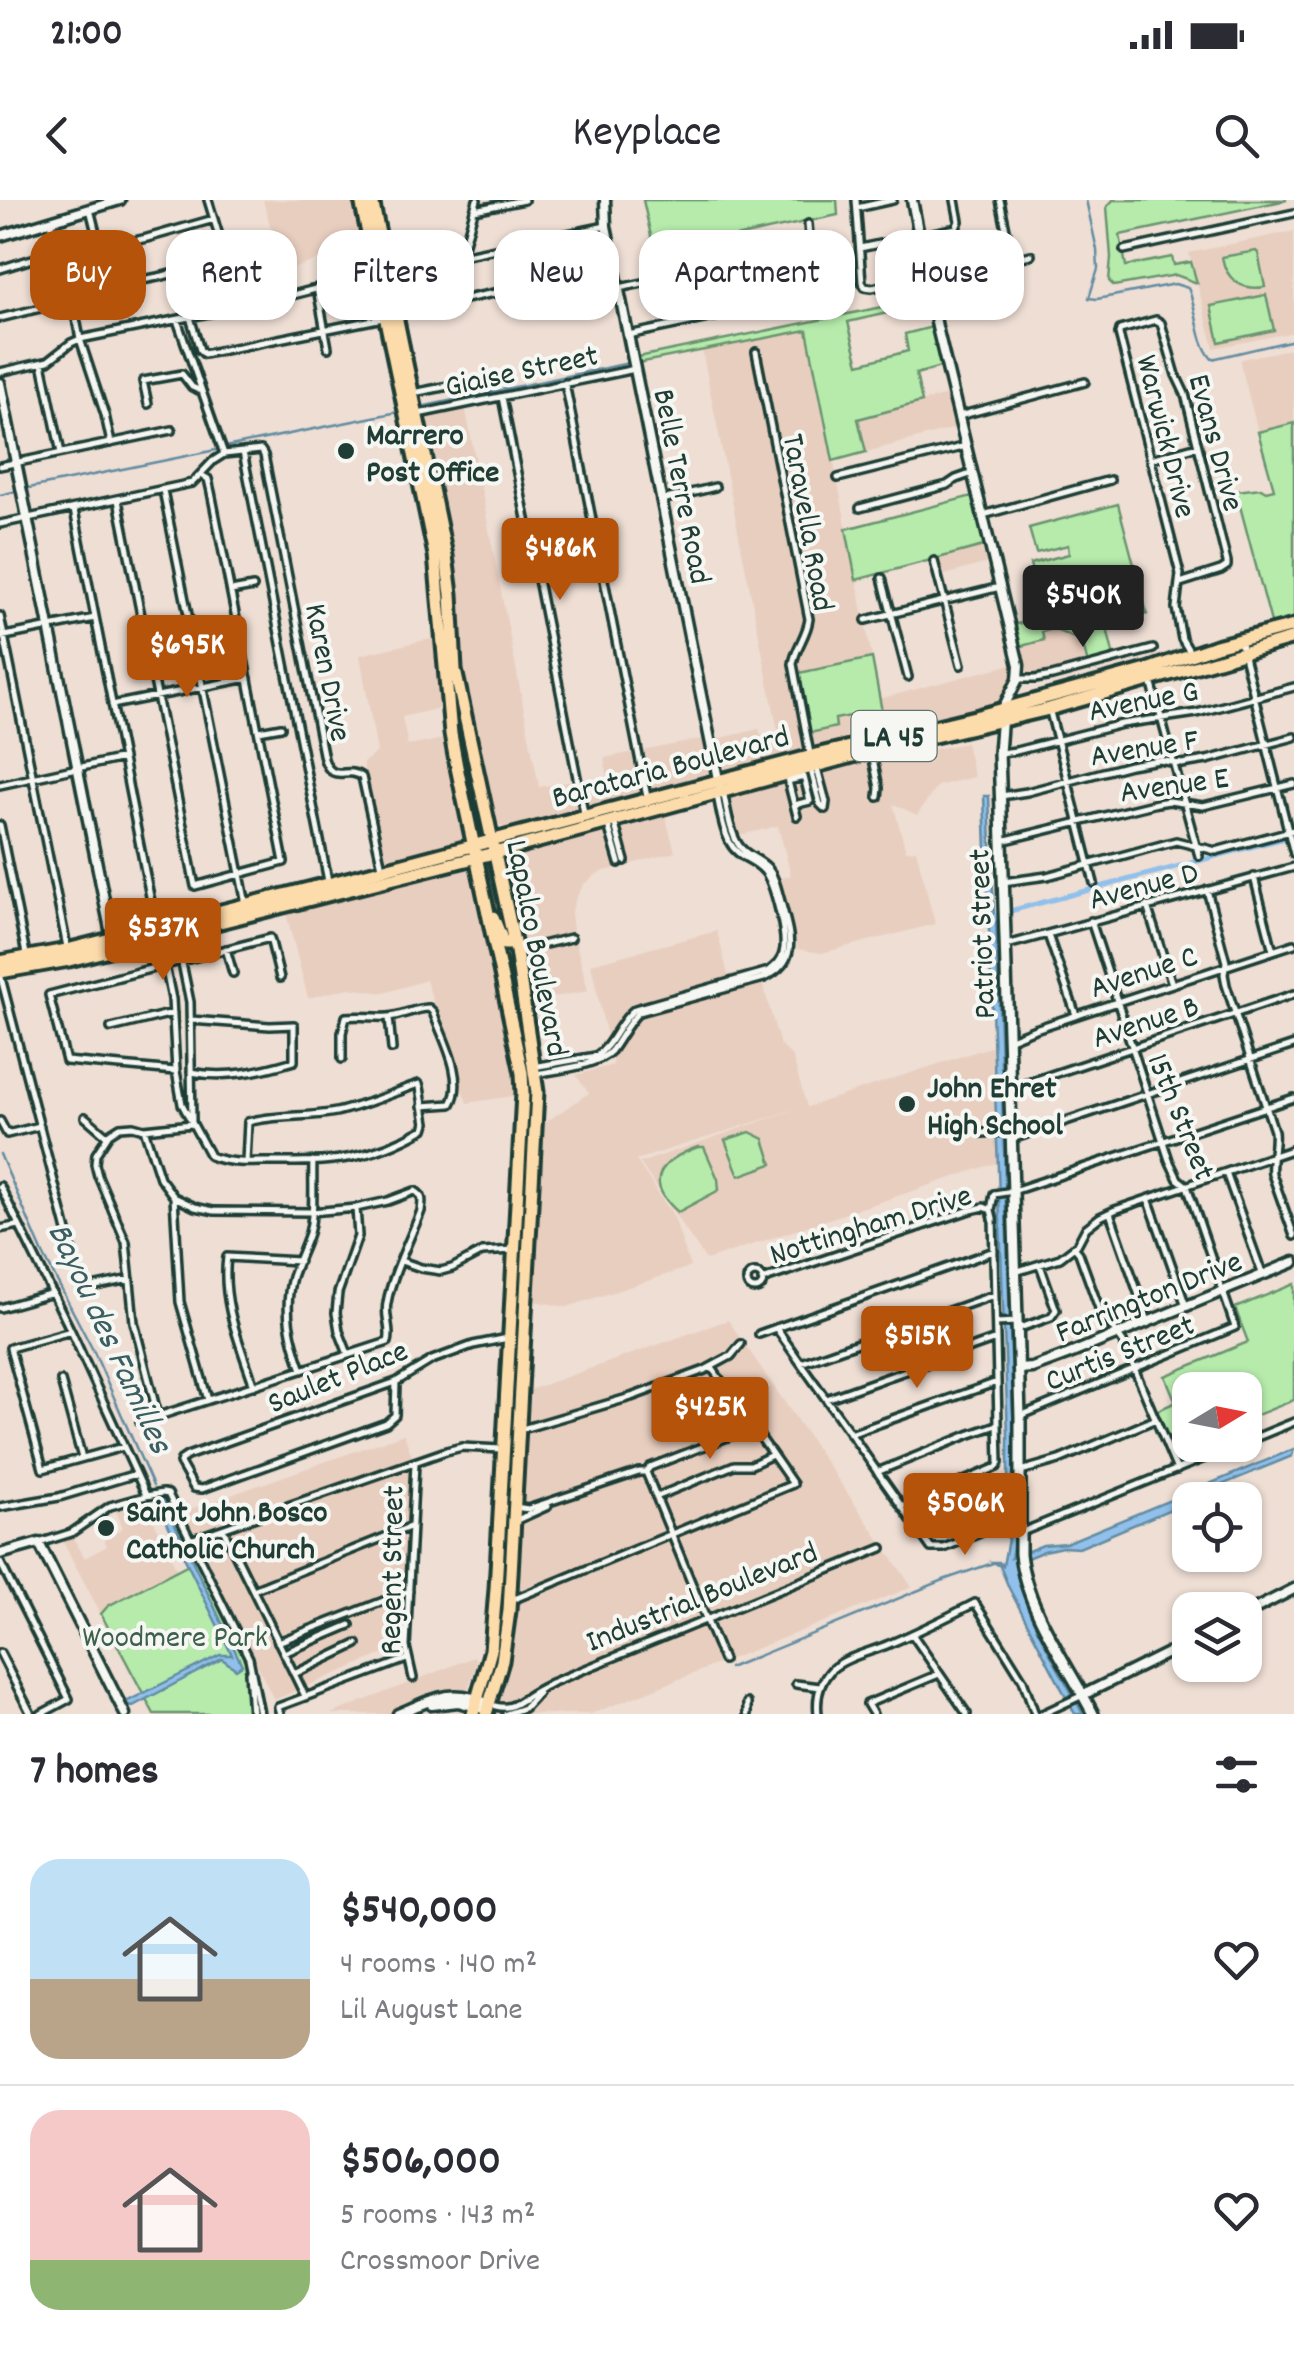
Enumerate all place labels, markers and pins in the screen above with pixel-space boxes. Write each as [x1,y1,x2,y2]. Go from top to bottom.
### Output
place label: Marrero Post Office [366,415,499,498]
marker: Marrero Post Office [335,440,357,462]
pin: $486K [490,518,630,603]
pin: $540K [1013,565,1153,650]
pin: $695K [117,615,257,700]
pin: $537K [93,898,233,983]
place label: John Ehret High School [927,1068,1063,1151]
marker: John Ehret High School [896,1093,918,1115]
pin: $515K [847,1306,987,1391]
pin: $425K [640,1377,780,1462]
pin: $506K [895,1473,1035,1558]
place label: Saint John Bosco Catholic Church [126,1492,328,1575]
marker: Saint John Bosco Catholic Church [95,1517,117,1539]

